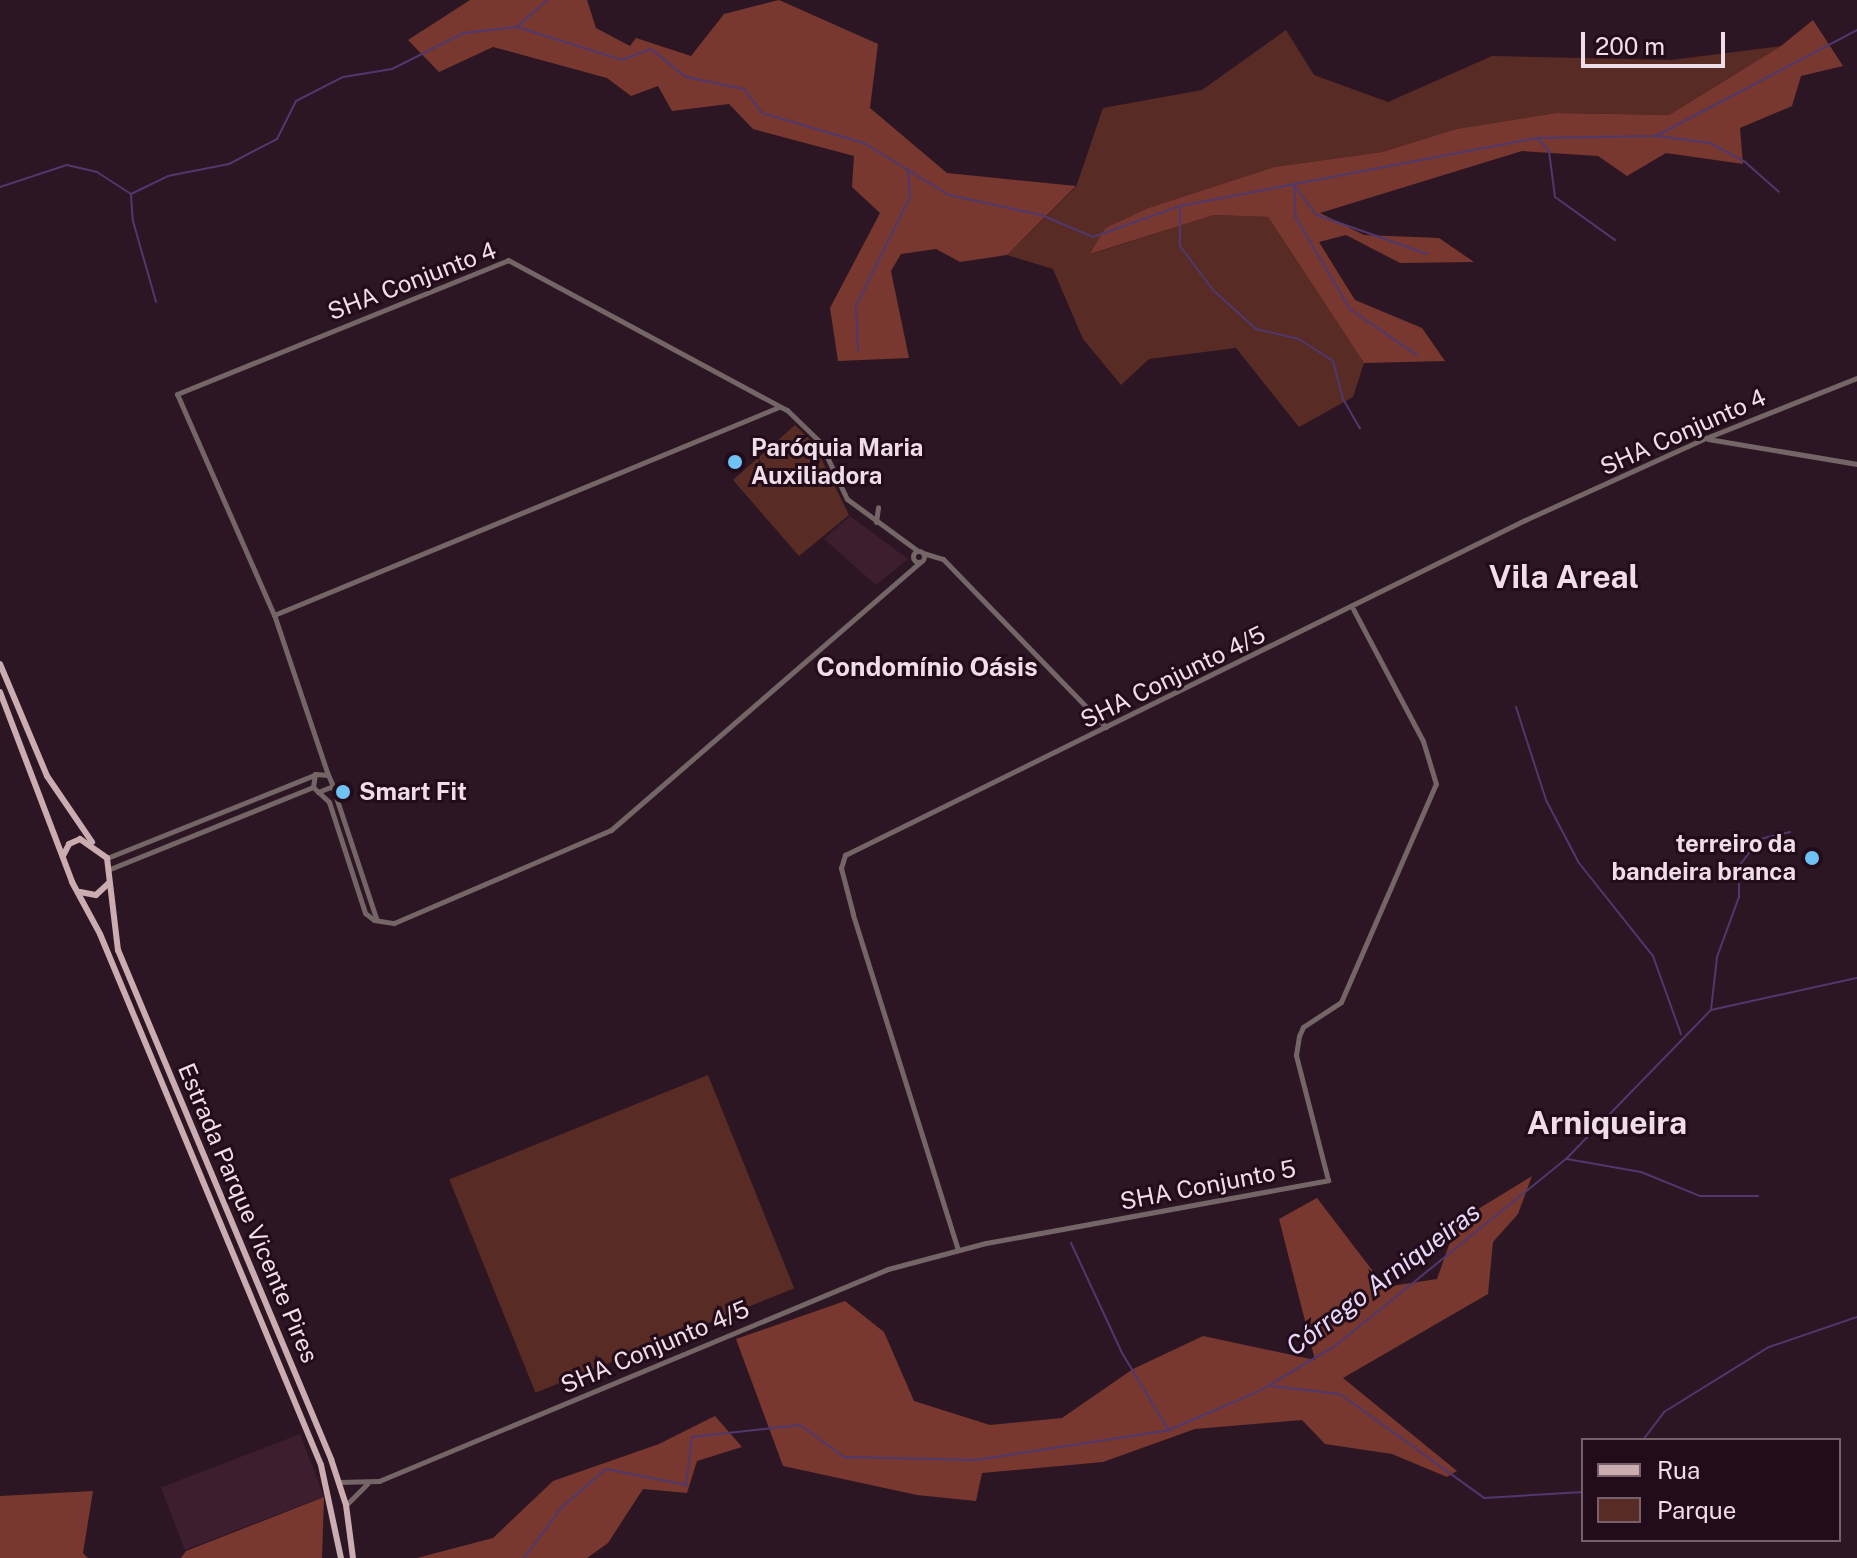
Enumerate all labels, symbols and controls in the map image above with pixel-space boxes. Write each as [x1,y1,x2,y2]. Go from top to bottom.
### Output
scale bar [1585,16,1729,66]
text: 200 m [1595,32,1665,60]
street label: SHA Conjunto 4 [324,236,500,326]
street label: SHA Conjunto 4 [1596,383,1770,481]
place label: Paróquia Maria Auxiliadora [751,434,923,490]
marker: Paróquia Maria Auxiliadora [726,453,744,471]
district label: Vila Areal [1489,558,1639,596]
street label: SHA Conjunto 4/5 [1076,620,1270,734]
district label: Condomínio Oásis [816,651,1038,683]
place label: Smart Fit [359,778,467,806]
marker: Smart Fit [334,783,352,801]
place label: terreiro da bandeira branca [1611,830,1796,886]
marker: terreiro da bandeira branca [1803,849,1821,867]
street label: Estrada Parque Vicente Pires [172,1059,324,1367]
district label: Arniqueira [1527,1104,1687,1142]
street label: SHA Conjunto 5 [1118,1154,1298,1216]
water label: Córrego Arniqueiras [1280,1196,1486,1362]
street label: SHA Conjunto 4/5 [556,1294,754,1400]
legend [1581,1438,1841,1542]
text: Rua [1657,1456,1700,1484]
text: Parque [1657,1496,1736,1524]

